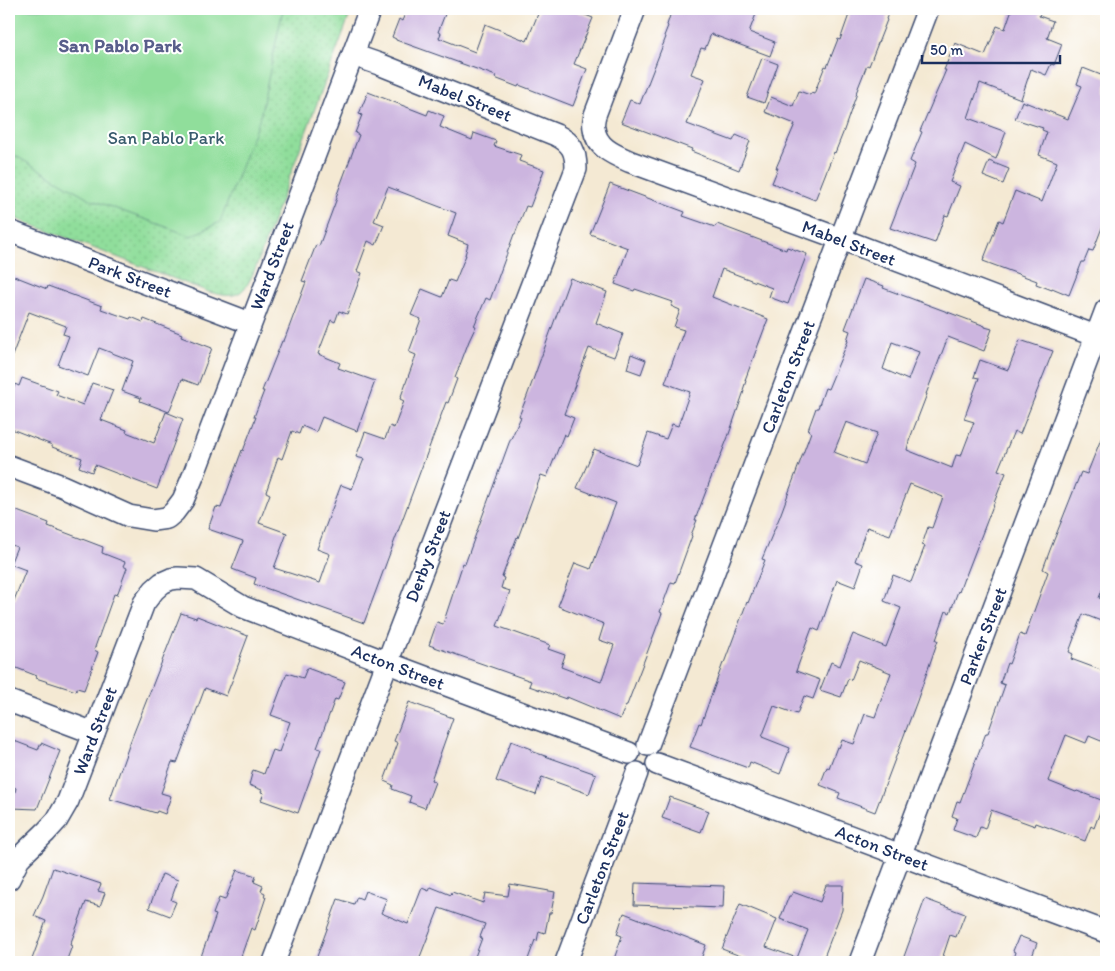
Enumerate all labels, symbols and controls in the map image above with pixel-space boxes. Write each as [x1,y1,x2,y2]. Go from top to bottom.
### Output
scale bar [922,32,1060,64]
district label: San Pablo Park [58,34,182,57]
text: 50 m [930,41,963,59]
street label: Mabel Street [415,69,515,127]
park label: San Pablo Park [108,127,224,149]
street label: Mabel Street [799,215,899,271]
street label: Ward Street [245,218,299,313]
street label: Park Street [85,251,175,303]
street label: Carleton Street [756,317,820,437]
street label: Derby Street [400,506,456,605]
street label: Parker Street [954,584,1012,688]
street label: Acton Street [348,639,448,695]
street label: Ward Street [68,683,122,778]
street label: Carleton Street [570,808,634,928]
street label: Acton Street [832,820,932,876]

